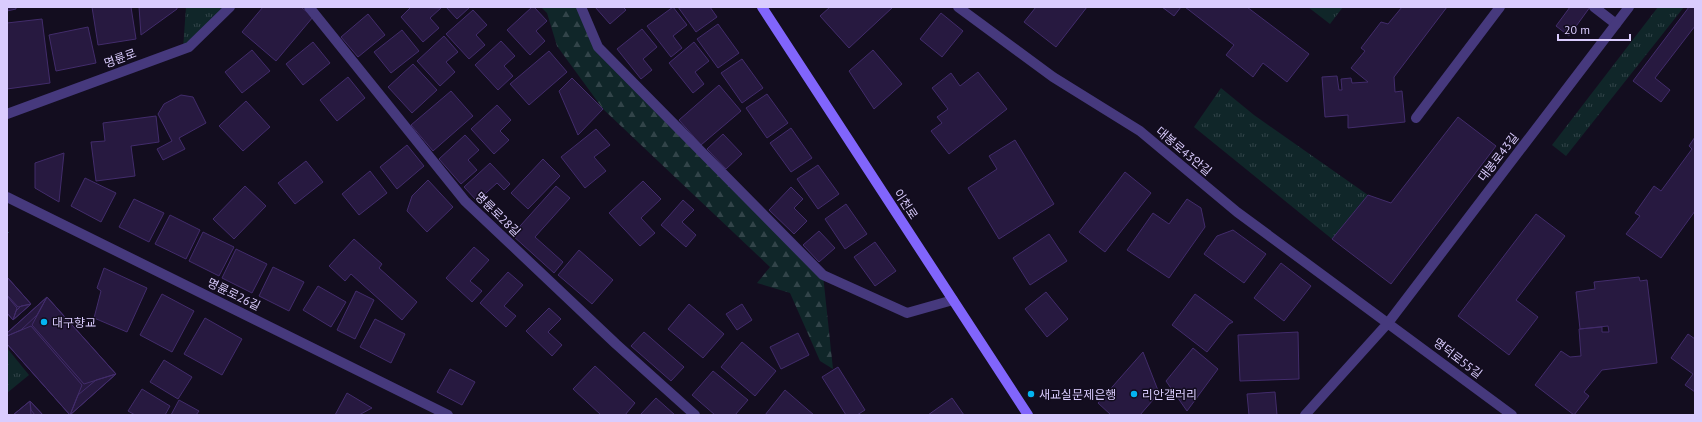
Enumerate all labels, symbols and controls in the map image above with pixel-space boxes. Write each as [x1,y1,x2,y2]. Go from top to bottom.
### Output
scale bar [1558,16,1630,42]
text: 20 m [1564,22,1590,37]
street label: 명륜로 [102,45,138,71]
street label: 대봉로43안길 [1153,123,1215,179]
street label: 대봉로43길 [1474,130,1522,184]
street label: 이천로 [891,186,921,222]
street label: 명륜로28길 [472,189,524,239]
street label: 명륜로26길 [205,275,263,313]
place label: 대구향교 [52,315,96,330]
marker: 대구향교 [39,317,49,327]
street label: 명덕로55길 [1431,335,1485,381]
place label: 새교실문제은행 [1039,387,1116,402]
place label: 리안갤러리 [1142,387,1197,402]
marker: 새교실문제은행 [1026,389,1036,399]
marker: 리안갤러리 [1129,389,1139,399]

